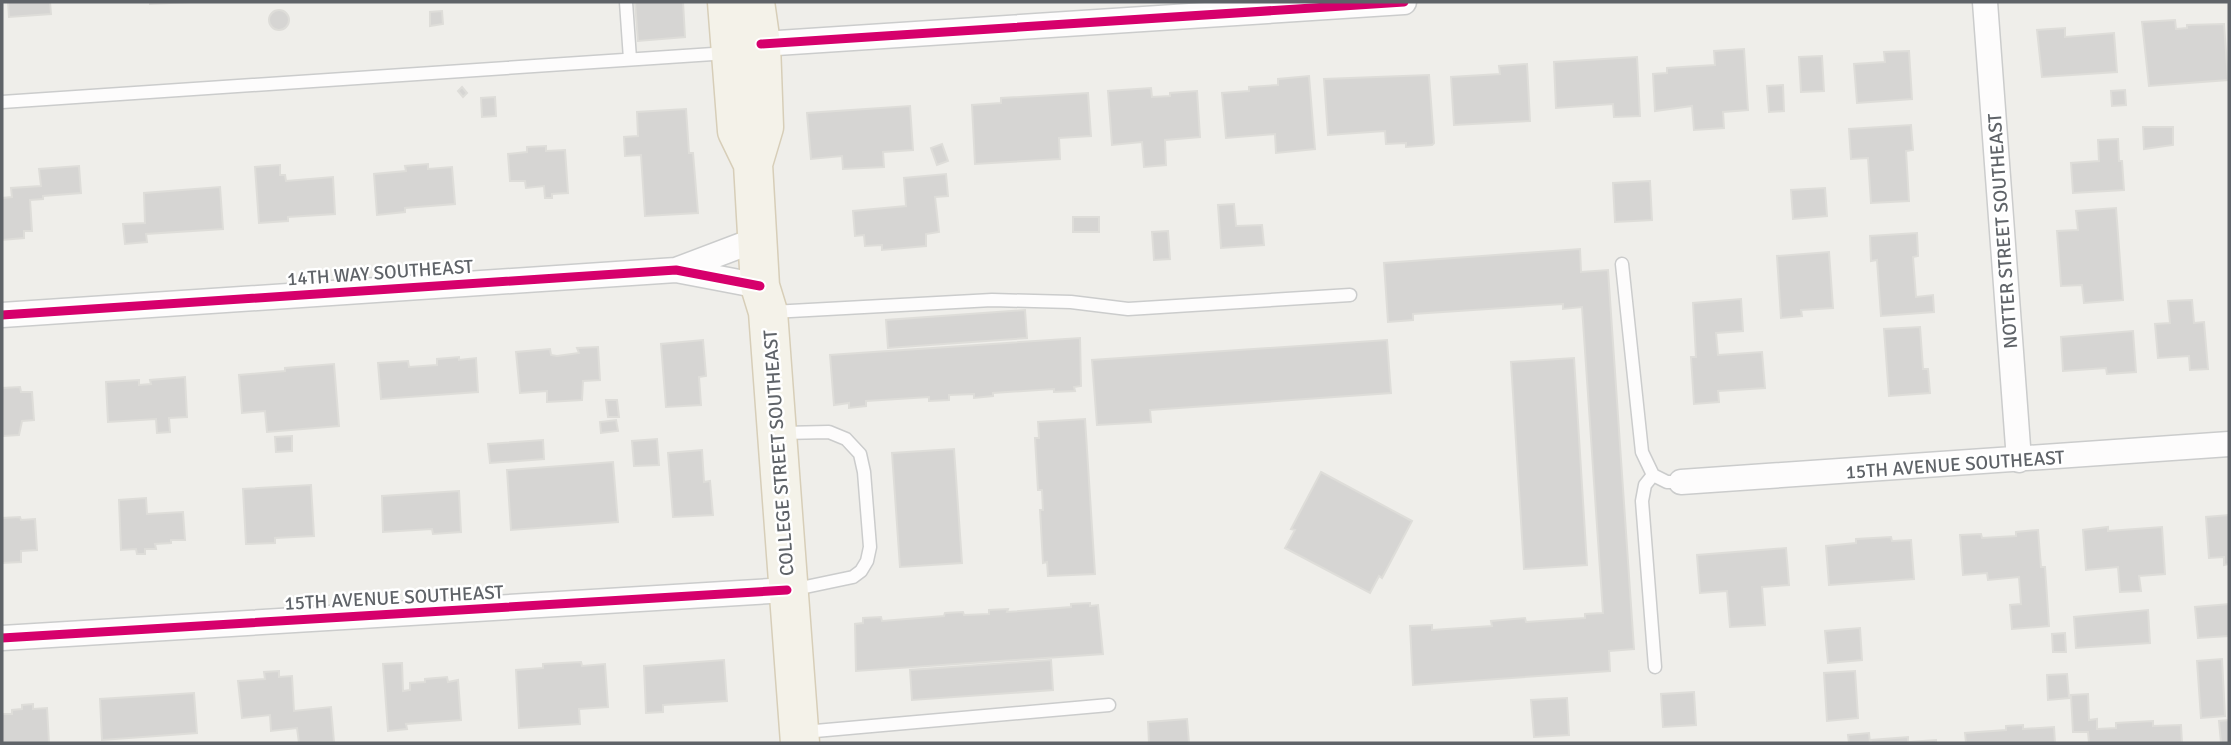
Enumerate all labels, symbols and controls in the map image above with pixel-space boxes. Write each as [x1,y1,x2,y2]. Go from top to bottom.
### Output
street label: NOTTER STREET SOUTHEAST [1983,112,2023,349]
street label: 14TH WAY SOUTHEAST [286,254,475,291]
street label: COLLEGE STREET SOUTHEAST [758,328,800,577]
street label: 15TH AVENUE SOUTHEAST [1845,445,2066,485]
street label: 15TH AVENUE SOUTHEAST [284,580,505,616]

